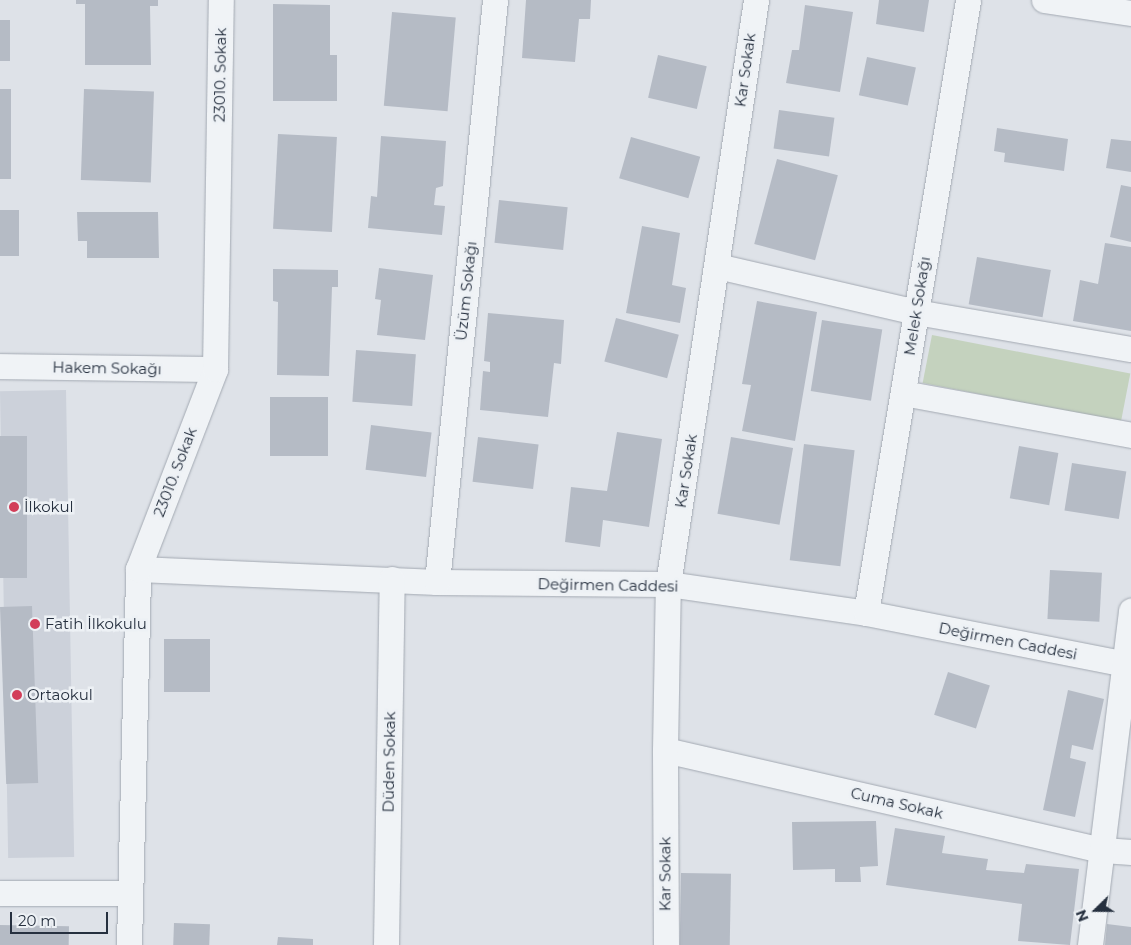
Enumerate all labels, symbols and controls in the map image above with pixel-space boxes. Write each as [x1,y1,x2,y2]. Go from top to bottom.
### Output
street label: 23010. Sokak [210,28,230,122]
street label: Kar Sokak [731,32,759,108]
street label: Üzüm Sokağı [452,240,480,342]
street label: Melek Sokağı [900,255,934,357]
street label: Hakem Sokağı [52,358,162,378]
street label: 23010. Sokak [150,425,200,519]
street label: Kar Sokak [671,433,701,509]
place label: İlkokul [24,498,74,516]
marker: İlkokul [8,501,20,513]
street label: Değirmen Caddesi [537,575,679,595]
place label: Fatih İlkokulu [45,615,147,633]
marker: Fatih İlkokulu [29,618,41,630]
street label: Değirmen Caddesi [937,619,1079,663]
place label: Ortaokul [27,686,93,704]
marker: Ortaokul [11,689,23,701]
street label: Düden Sokak [379,711,399,813]
street label: Cuma Sokak [849,784,945,822]
street label: Kar Sokak [656,837,674,911]
north arrow [1071,885,1121,935]
scale bar [12,902,110,934]
text: N [1072,907,1093,924]
text: 20 m [18,911,56,930]

